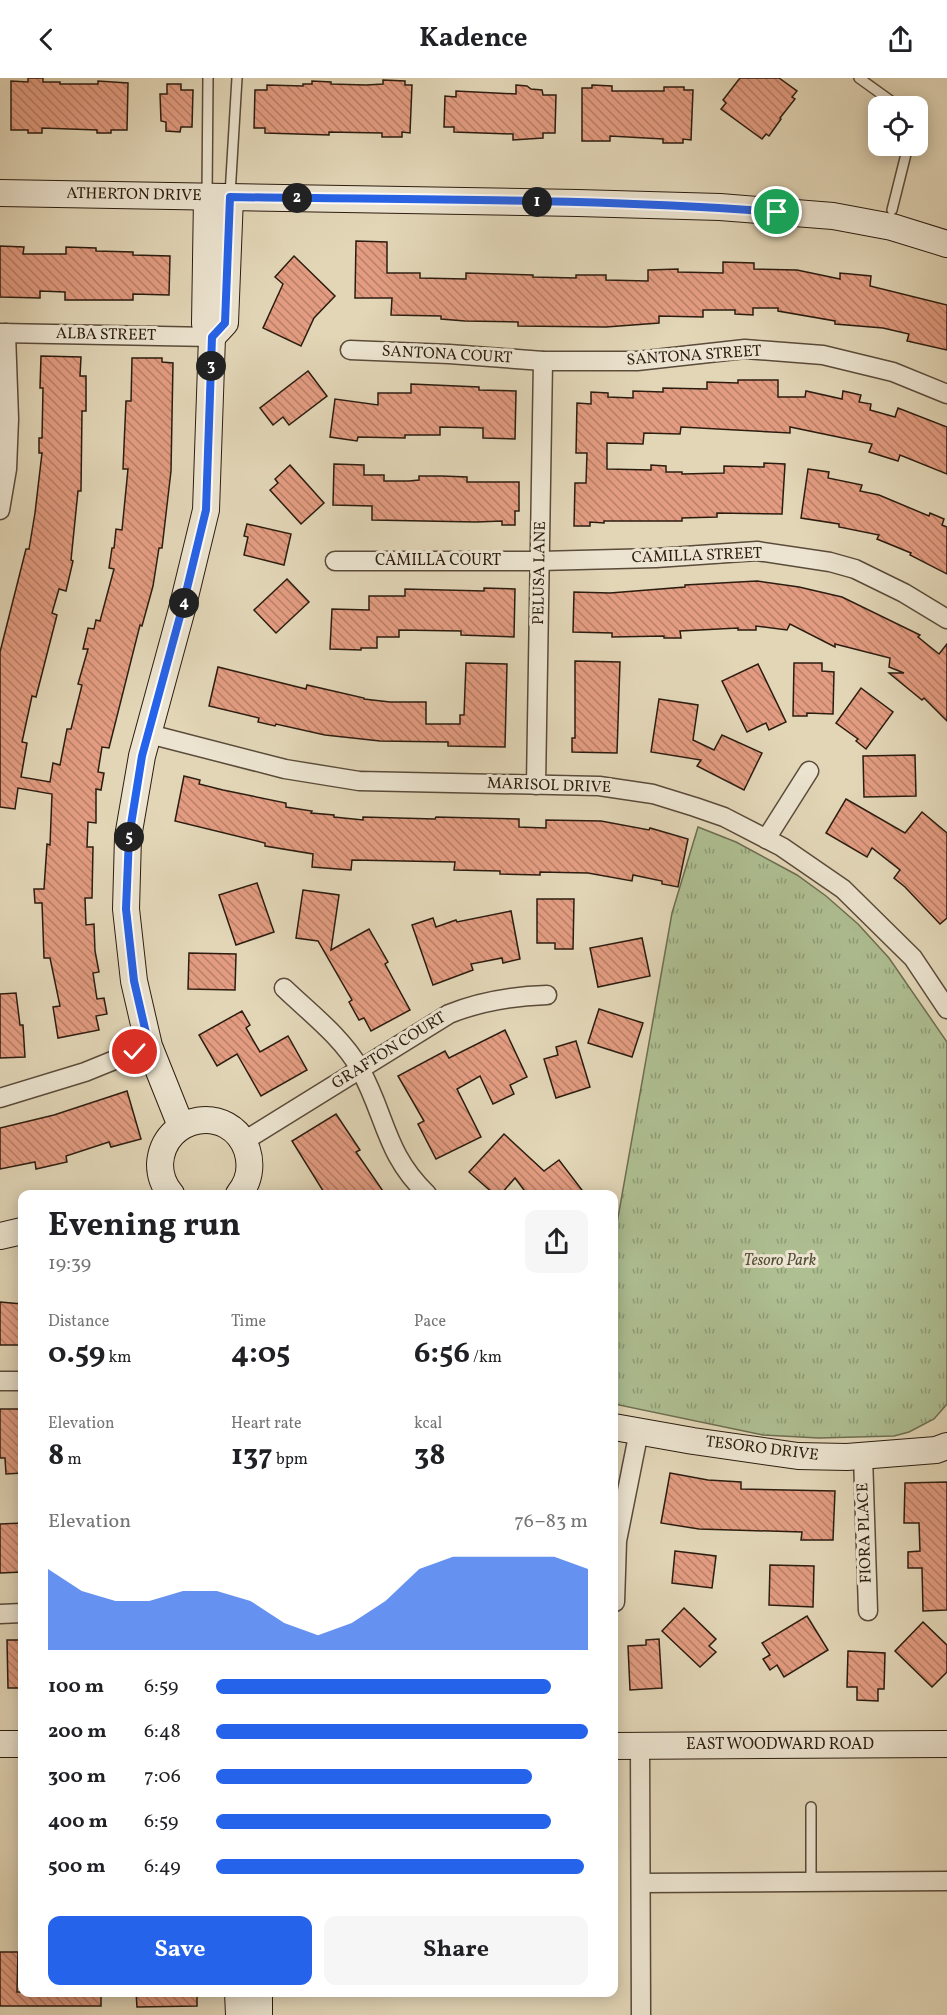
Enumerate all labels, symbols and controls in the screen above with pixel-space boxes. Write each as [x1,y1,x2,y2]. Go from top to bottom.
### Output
text: Kadence [419,20,528,58]
icon: back [30,23,63,56]
icon: share [884,23,917,56]
map controls [868,96,928,156]
button: locate [868,96,928,156]
street label: ATHERTON DRIVE [66,183,202,207]
pin: 2 [282,183,312,213]
pin [751,186,802,237]
text: 2 [293,187,301,209]
pin: 1 [522,187,552,217]
text: 1 [534,191,540,213]
icon: arrive [760,195,793,228]
street label: ALBA STREET [56,323,156,347]
street label: SANTONA STREET [626,340,762,372]
street label: SANTONA COURT [381,341,513,369]
pin: 3 [196,351,226,381]
text: 3 [207,355,215,377]
street label: PELUSA LANE [528,521,552,625]
street label: CAMILLA STREET [631,543,763,569]
street label: CAMILLA COURT [375,550,501,572]
pin: 4 [169,588,199,618]
text: 4 [179,592,189,614]
street label: MARISOL DRIVE [486,773,612,799]
pin: 5 [114,822,144,852]
text: 5 [125,826,133,848]
street label: GRAFTON COURT [328,1007,450,1095]
pin [109,1026,160,1077]
icon: check [118,1035,151,1068]
text: Evening run [48,1204,241,1250]
button: share [525,1210,588,1273]
text: 19:39 [48,1250,91,1278]
park label: Tesoro Park [744,1250,817,1272]
text: Distance [48,1311,109,1333]
text: Time [231,1311,266,1333]
text: Pace [414,1311,446,1333]
text: 0.59 [48,1333,105,1375]
text: 4:05 [231,1333,290,1375]
text: 6:56 [414,1333,470,1375]
text: km [105,1347,132,1369]
text: /km [470,1347,502,1369]
text: Elevation [48,1413,115,1435]
text: Heart rate [231,1413,302,1435]
text: kcal [414,1413,442,1435]
street label: TESORO DRIVE [704,1431,820,1467]
text: 8 [48,1435,64,1477]
text: 137 [231,1435,273,1477]
text: 38 [414,1435,446,1477]
text: m [64,1449,82,1471]
text: bpm [273,1449,308,1471]
street label: FIORA PLACE [852,1482,878,1584]
text: Elevation [48,1508,131,1536]
text: 76–83 m [514,1508,588,1536]
text: 100 m [48,1673,104,1701]
text: 6:59 [144,1673,178,1701]
text: 200 m [48,1718,106,1746]
text: 6:48 [144,1718,181,1746]
street label: EAST WOODWARD ROAD [686,1734,874,1756]
text: 300 m [48,1763,106,1791]
text: 7:06 [144,1763,181,1791]
text: 400 m [48,1808,108,1836]
text: 6:59 [144,1808,178,1836]
text: 500 m [48,1853,106,1881]
text: 6:49 [144,1853,181,1881]
button: Save [48,1916,312,1985]
button: Share [324,1916,588,1985]

